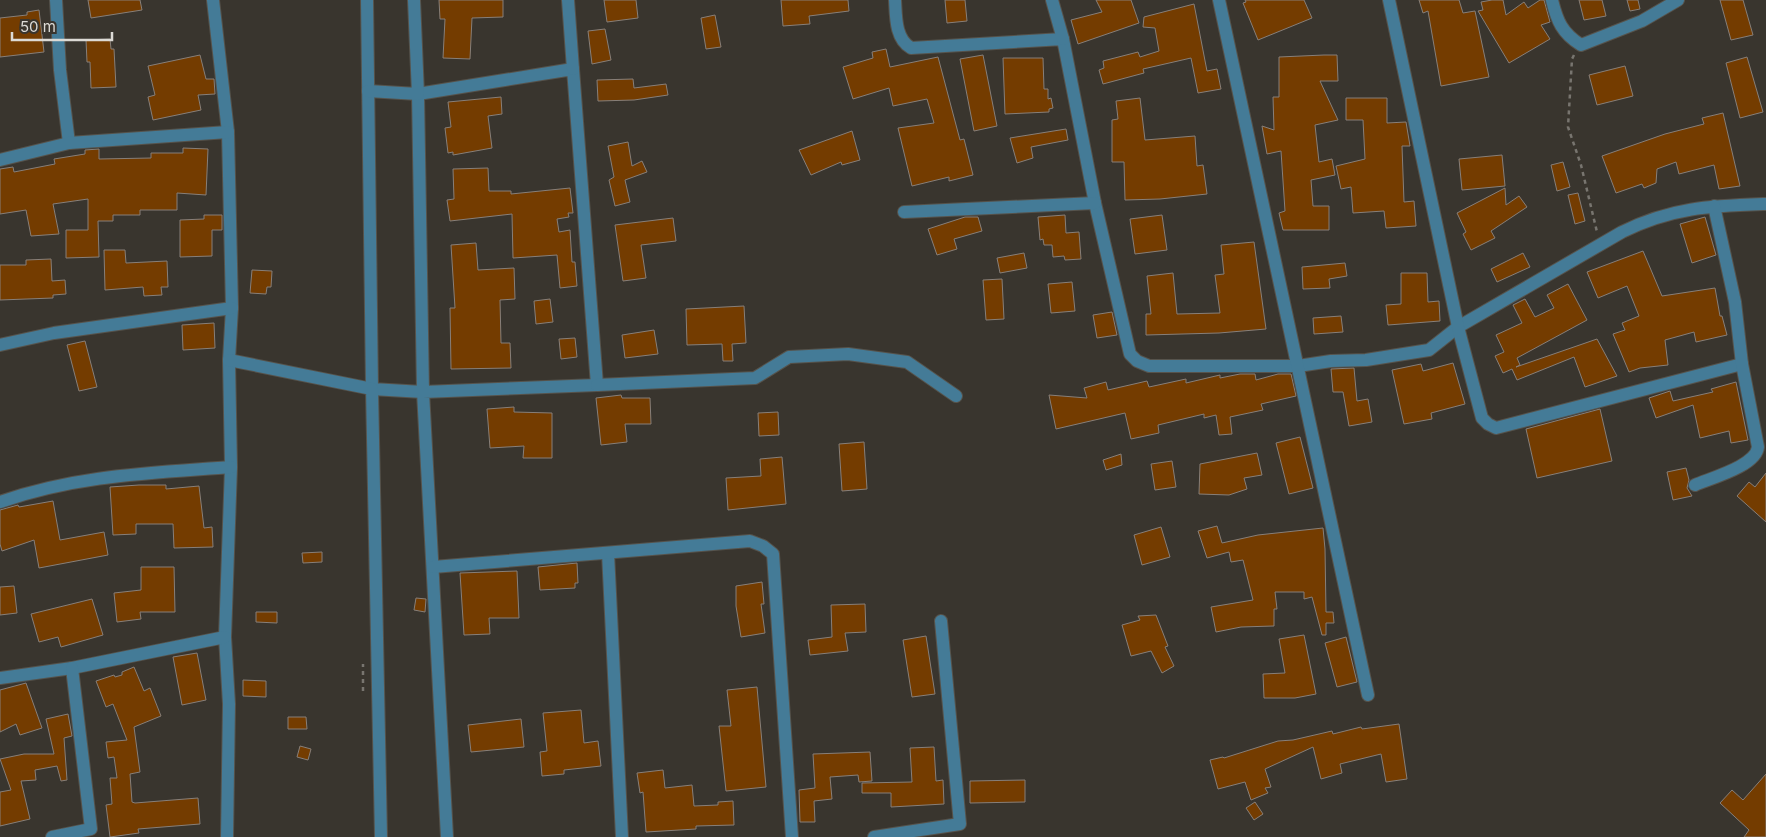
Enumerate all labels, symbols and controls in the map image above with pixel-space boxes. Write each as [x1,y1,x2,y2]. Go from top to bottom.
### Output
scale bar [12,10,112,42]
text: 50 m [20,17,56,36]

